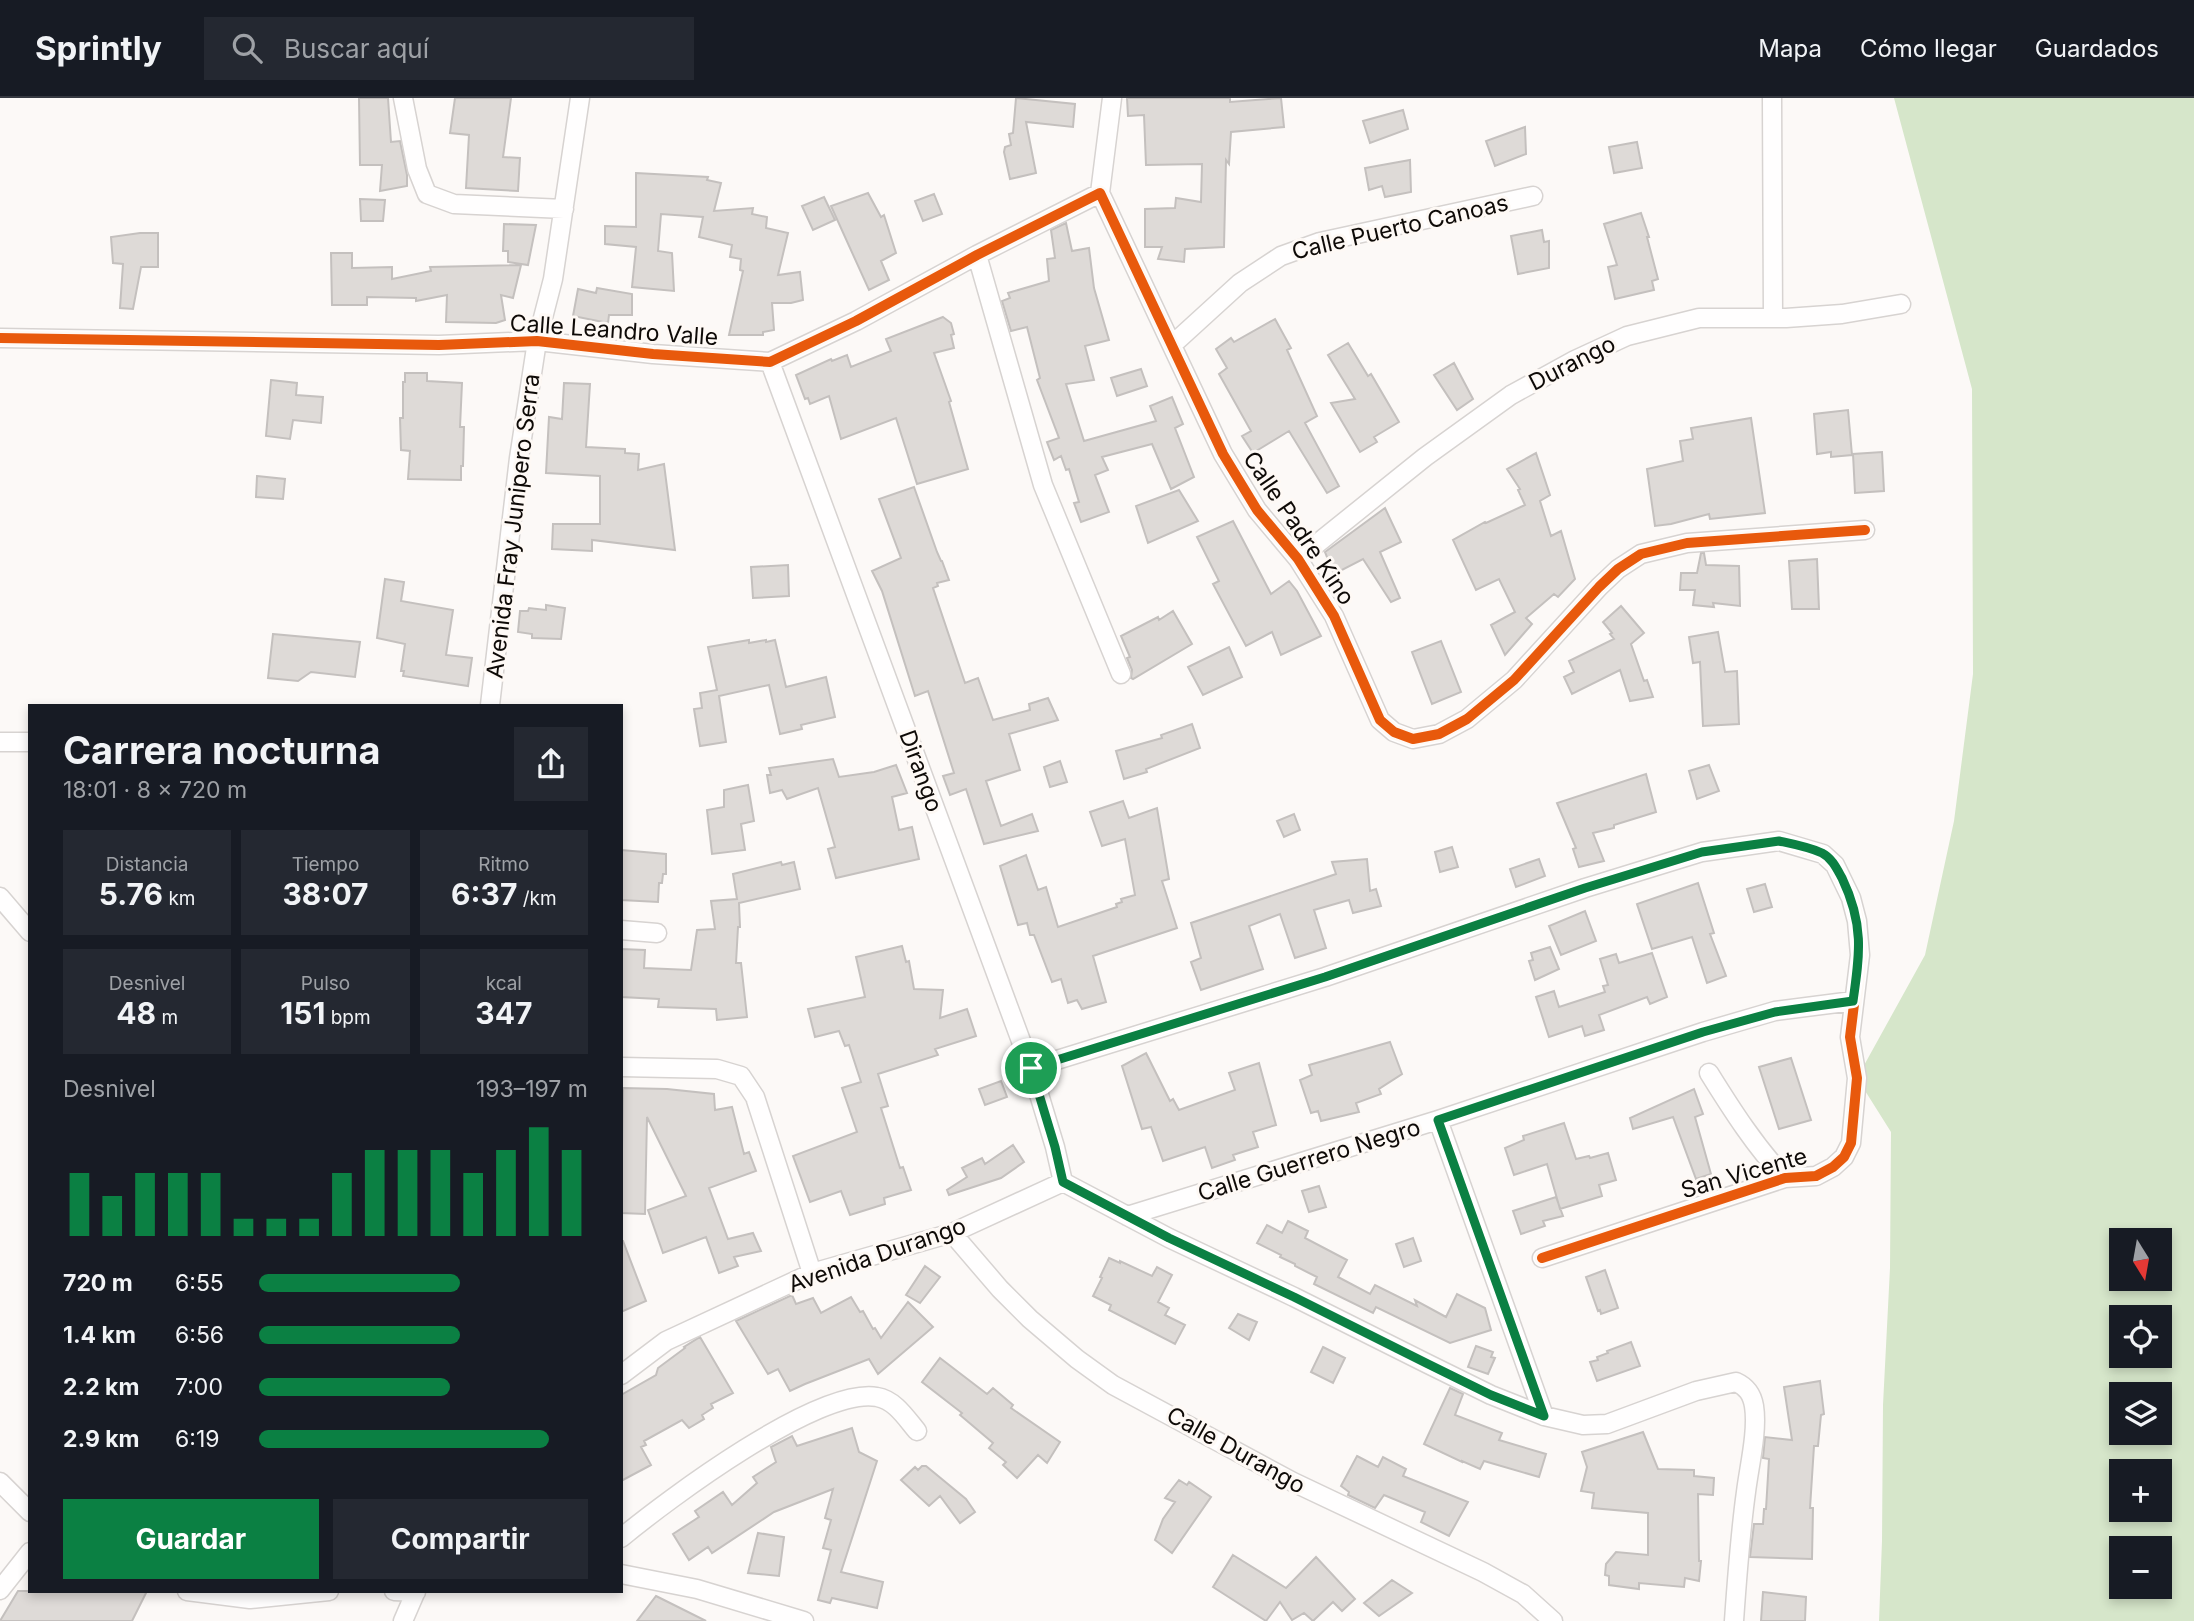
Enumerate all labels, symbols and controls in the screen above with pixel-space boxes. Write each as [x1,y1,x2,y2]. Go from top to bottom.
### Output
search box [204,17,694,80]
text: Sprintly [35,28,162,68]
icon: search [228,29,266,67]
text: Buscar aquí [284,33,429,64]
text: Mapa [1758,34,1822,63]
text: Cómo llegar [1860,34,1997,63]
text: Guardados [2035,34,2159,63]
street label: Calle Puerto Canoas [1289,188,1511,266]
street label: Calle Leandro Valle [509,309,719,351]
street label: Durango [1524,329,1620,397]
street label: Avenida Fray Junipero Serra [480,372,546,680]
street label: Calle Padre Kino [1237,446,1361,610]
street label: Dirango [893,726,949,816]
text: Carrera nocturna [63,727,381,773]
button: share [514,727,588,801]
text: 18:01 · 8 × 720 m [63,776,247,804]
text: Distancia [106,853,189,876]
text: Tiempo [292,853,359,876]
text: Ritmo [478,853,529,876]
text: 5.76 [99,876,163,912]
text: 38:07 [282,876,369,912]
text: 6:37 [451,876,517,912]
text: km [163,887,195,910]
text: /km [517,887,557,910]
text: Desnivel [109,972,185,995]
text: Pulso [301,972,350,995]
text: kcal [486,972,522,995]
text: 48 [116,995,156,1031]
text: 151 [280,995,325,1031]
text: 347 [475,995,532,1031]
text: m [156,1006,178,1029]
text: bpm [325,1006,371,1029]
pin [1001,1038,1061,1098]
icon: arrive [1012,1049,1050,1087]
text: Desnivel [63,1075,156,1103]
text: 193–197 m [476,1075,588,1103]
street label: Calle Guerrero Negro [1194,1113,1424,1207]
street label: San Vicente [1678,1142,1810,1204]
street label: Avenida Durango [784,1211,970,1299]
north arrow [2109,1228,2172,1292]
map controls [2109,1228,2172,1599]
text: 720 m [63,1269,133,1297]
text: 6:55 [175,1269,224,1297]
button: locate [2109,1305,2172,1368]
text: 1.4 km [63,1321,136,1349]
text: 6:56 [175,1321,224,1349]
text: 2.2 km [63,1373,139,1401]
text: 7:00 [175,1373,223,1401]
button: layers [2109,1382,2172,1445]
street label: Calle Durango [1162,1400,1310,1500]
text: 2.9 km [63,1425,140,1453]
text: 6:19 [175,1425,220,1453]
button: + [2109,1459,2172,1522]
button: Guardar [63,1499,319,1579]
button: Compartir [333,1499,588,1579]
button: − [2109,1536,2172,1599]

